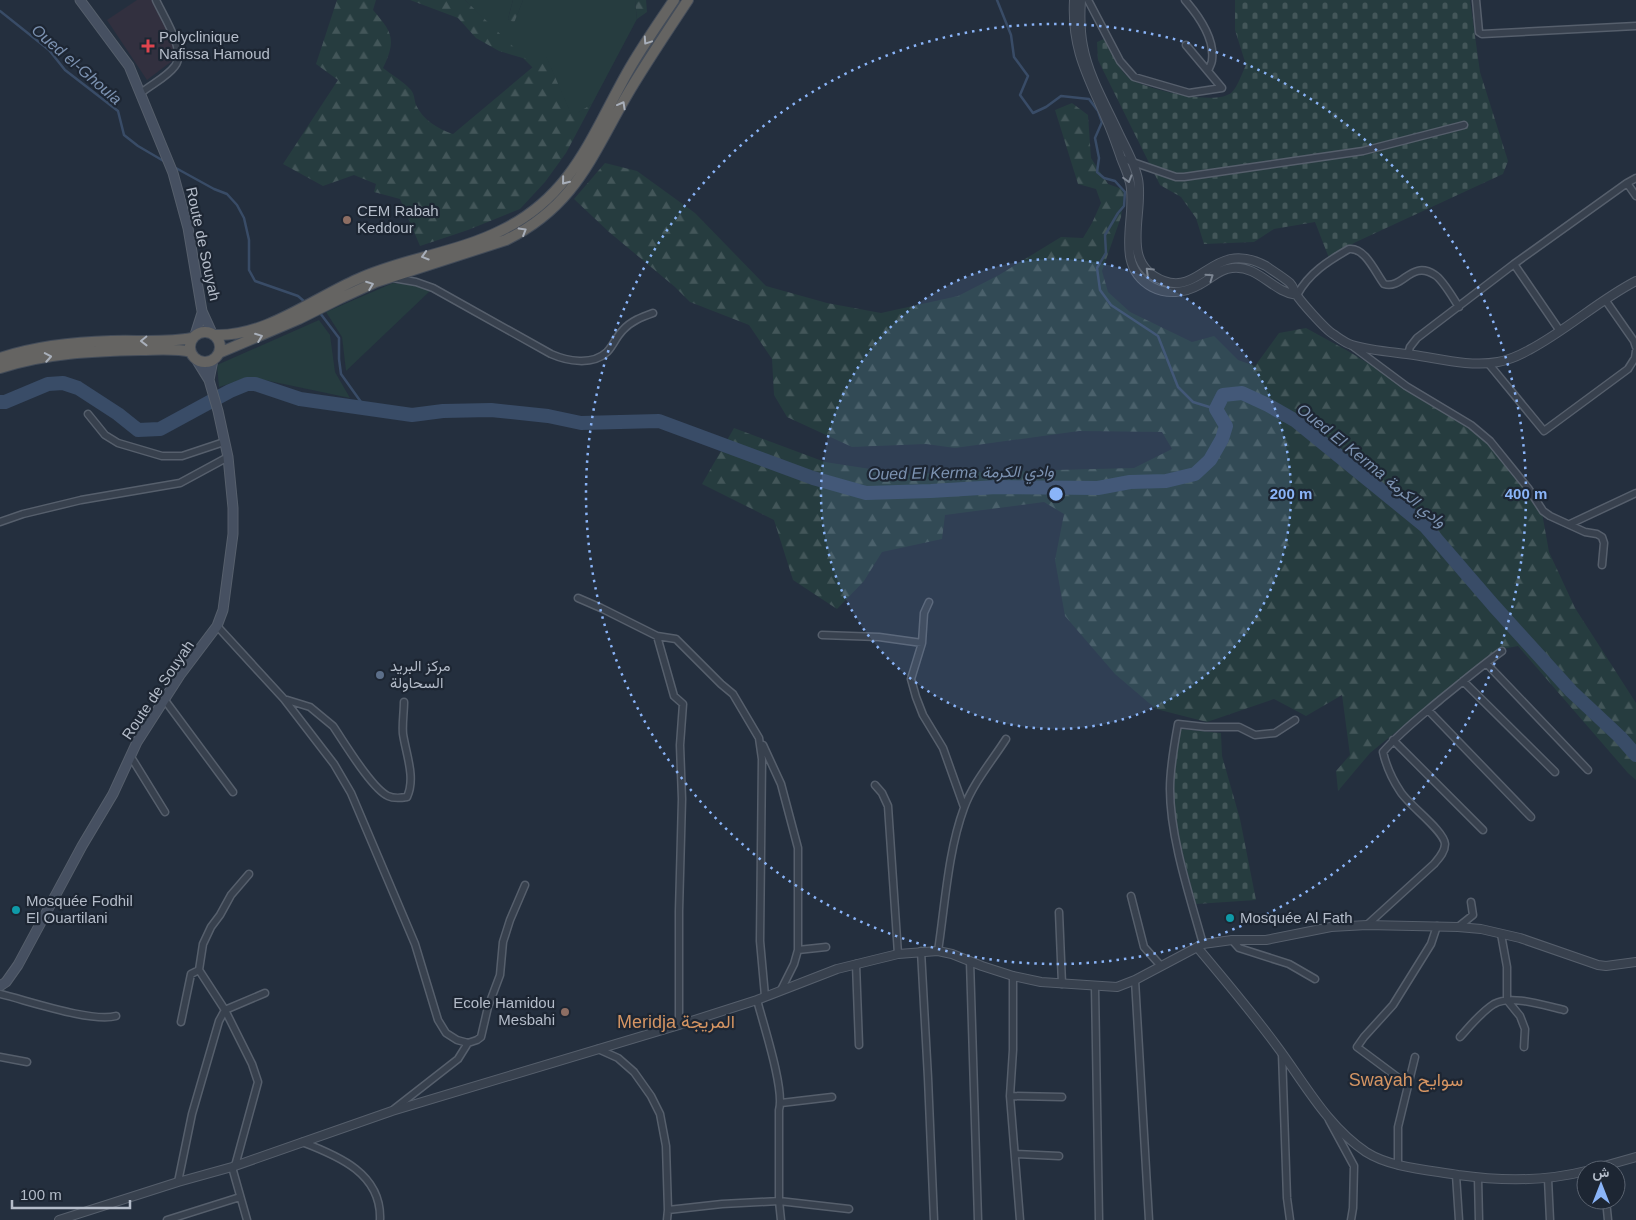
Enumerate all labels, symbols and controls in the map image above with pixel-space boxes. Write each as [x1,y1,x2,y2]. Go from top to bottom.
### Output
water label: Oued el-Ghoula [28,21,125,108]
place label: Polyclinique Nafissa Hamoud [159,28,270,62]
one-way arrow [644,36,654,45]
marker: Polyclinique Nafissa Hamoud [141,39,155,53]
one-way arrow [615,102,625,111]
one-way arrow [1123,174,1133,182]
one-way arrow [563,175,571,184]
street label: Route de Souyah [183,185,224,302]
place label: CEM Rabah Keddour [357,202,439,236]
marker: CEM Rabah Keddour [341,214,353,226]
one-way arrow [517,228,526,238]
one-way arrow [421,250,429,260]
one-way arrow [1146,268,1155,277]
one-way arrow [1204,274,1214,283]
one-way arrow [365,281,374,291]
one-way arrow [254,332,263,343]
one-way arrow [139,336,147,346]
one-way arrow [43,352,52,362]
water label: Oued El Kerma وادي الكرمة [1291,400,1449,535]
water label: Oued El Kerma وادي الكرمة [868,462,1054,488]
centre of rings [1047,485,1065,503]
text: 200 m [1270,485,1312,502]
text: 400 m [1505,485,1547,502]
street label: Route de Souyah [118,637,197,743]
place label: مركز البريد السحاولة [390,657,450,692]
marker: مركز البريد السحاولة [374,669,386,681]
place label: Mosquée Fodhil El Ouartilani [26,892,133,926]
marker: Mosquée Fodhil El Ouartilani [10,904,22,916]
place label: Mosquée Al Fath [1240,909,1353,926]
marker: Mosquée Al Fath [1224,912,1236,924]
place label: Ecole Hamidou Mesbahi [453,994,555,1028]
marker: Ecole Hamidou Mesbahi [559,1006,571,1018]
district label: Meridja المريجة [617,1012,735,1033]
district label: Swayah سوايح [1349,1070,1463,1092]
north arrow [1576,1160,1626,1210]
text: ش [1593,1164,1610,1181]
scale bar [12,1178,130,1210]
text: 100 m [20,1186,62,1203]

